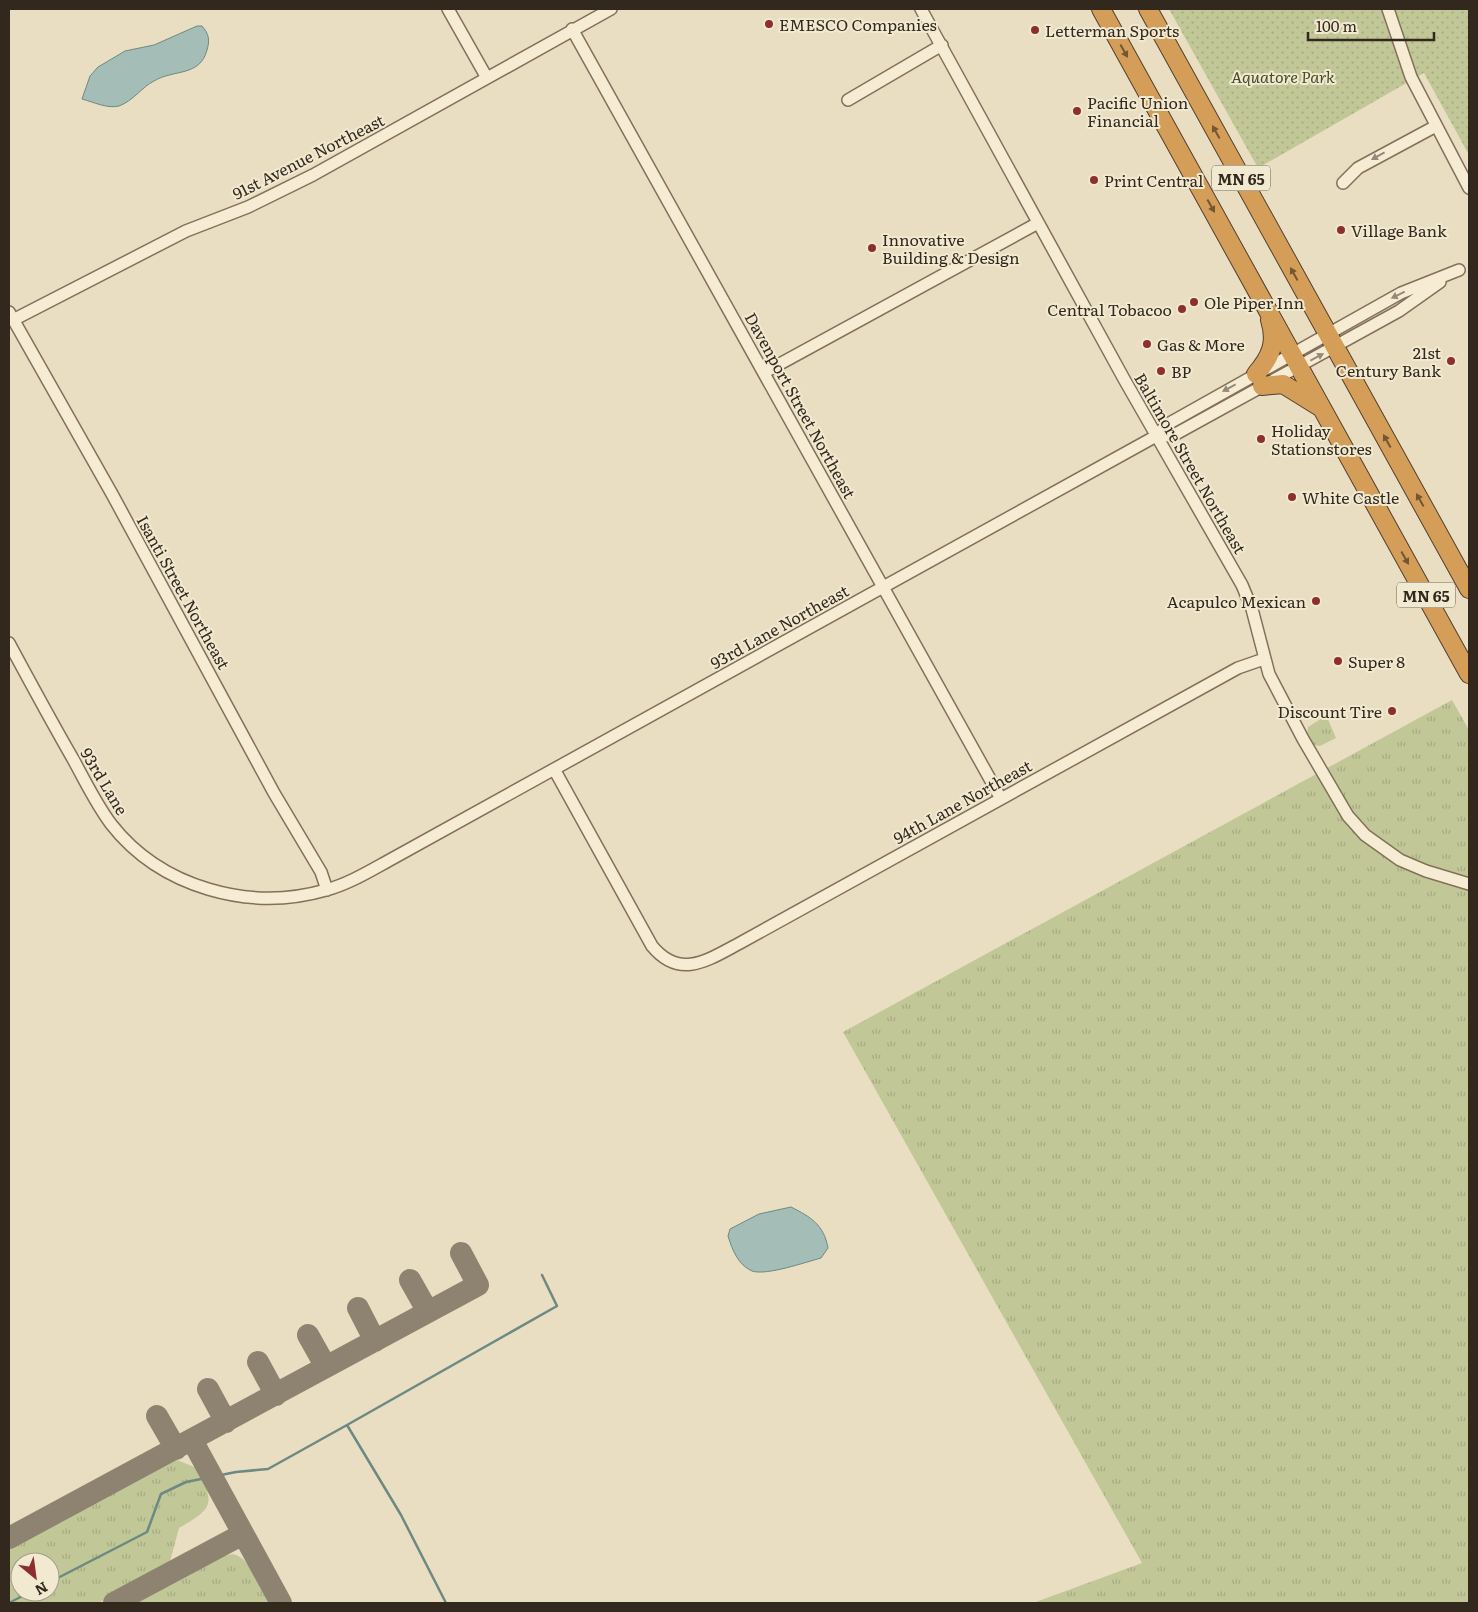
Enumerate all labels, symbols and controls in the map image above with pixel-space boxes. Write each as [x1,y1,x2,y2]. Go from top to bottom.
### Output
scale bar [1308,10,1434,42]
place label: EMESCO Companies [779,12,937,36]
text: 100 m [1316,14,1357,37]
marker: EMESCO Companies [763,18,775,30]
place label: Letterman Sports [1045,18,1179,42]
marker: Letterman Sports [1029,24,1041,36]
one-way arrow [1120,45,1129,58]
park label: Aquatore Park [1231,64,1335,88]
place label: Pacific Union Financial [1087,90,1189,132]
marker: Pacific Union Financial [1071,105,1083,117]
street label: 91st Avenue Northeast [228,107,389,205]
one-way arrow [1212,125,1220,139]
one-way arrow [1371,152,1384,161]
road number: MN 65 [1212,166,1270,190]
place label: Print Central [1104,168,1203,192]
marker: Print Central [1088,174,1100,186]
one-way arrow [1206,199,1215,213]
place label: Village Bank [1351,218,1447,242]
marker: Village Bank [1335,224,1347,236]
place label: Innovative Building & Design [882,227,1020,269]
marker: Innovative Building & Design [866,242,878,254]
one-way arrow [1290,267,1298,282]
place label: Ole Piper Inn [1204,290,1304,314]
one-way arrow [1390,291,1405,299]
marker: Ole Piper Inn [1188,296,1200,308]
place label: Central Tobacoo [1047,297,1172,321]
marker: Central Tobacoo [1176,303,1188,315]
street label: Davenport Street Northeast [740,307,863,503]
place label: Gas & More [1157,332,1245,356]
marker: Gas & More [1141,338,1153,350]
place label: 21st Century Bank [1336,340,1442,382]
one-way arrow [1310,353,1325,361]
marker: 21st Century Bank [1445,355,1457,367]
place label: BP [1171,359,1192,383]
marker: BP [1155,365,1167,377]
street label: Baltimore Street Northeast [1129,368,1253,558]
one-way arrow [1222,384,1236,392]
place label: Holiday Stationstores [1271,418,1372,460]
marker: Holiday Stationstores [1255,433,1267,445]
one-way arrow [1382,434,1391,447]
place label: White Castle [1302,485,1399,509]
marker: White Castle [1286,491,1298,503]
one-way arrow [1416,493,1424,508]
street label: Isanti Street Northeast [132,511,237,674]
one-way arrow [1401,552,1410,565]
street label: 93rd Lane Northeast [706,578,853,674]
road number: MN 65 [1397,582,1455,608]
place label: Acapulco Mexican [1167,589,1306,613]
marker: Acapulco Mexican [1310,595,1322,607]
place label: Super 8 [1348,649,1405,673]
marker: Super 8 [1332,655,1344,667]
place label: Discount Tire [1277,699,1382,723]
marker: Discount Tire [1386,705,1398,717]
street label: 93rd Lane [75,743,135,819]
street label: 94th Lane Northeast [889,753,1036,849]
north arrow [10,1552,60,1602]
text: N [32,1578,52,1601]

